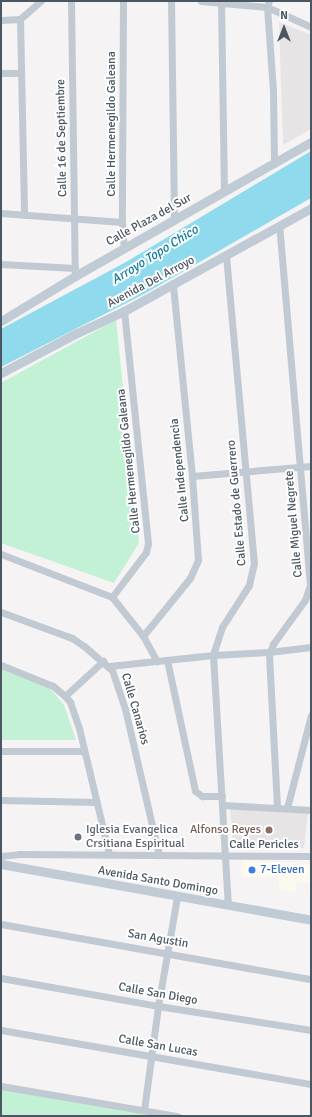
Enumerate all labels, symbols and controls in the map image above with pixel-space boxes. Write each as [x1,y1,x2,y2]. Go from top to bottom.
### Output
north arrow [264,8,304,48]
text: N [280,9,288,22]
street label: Calle Hermenegildo Galeana [105,51,119,197]
street label: Calle 16 de Septiembre [54,79,70,197]
street label: Calle Plaza del Sur [104,191,194,249]
water label: Arroyo Topo Chico [109,222,201,288]
street label: Avenida Del Arroyo [105,253,197,311]
street label: Calle Hermenegildo Galeana [114,388,144,534]
street label: Calle Independencia [167,418,193,522]
street label: Calle Estado de Guerrero [224,439,250,567]
street label: Calle Miguel Negrete [282,470,306,578]
street label: Calle Canarios [118,671,152,747]
place label: Iglesia Evangelica Crsitiana Espiritual [86,823,185,851]
place label: Alfonso Reyes [190,823,261,837]
marker: Alfonso Reyes [264,825,274,835]
marker: Iglesia Evangelica Crsitiana Espiritual [73,832,83,842]
street label: Calle Pericles [229,838,299,852]
street label: Avenida Santo Domingo [97,863,219,899]
place label: 7-Eleven [260,863,305,877]
marker: 7-Eleven [247,865,257,875]
street label: San Agustin [127,927,189,951]
street label: Calle San Diego [117,980,199,1008]
street label: Calle San Lucas [117,1032,199,1060]

